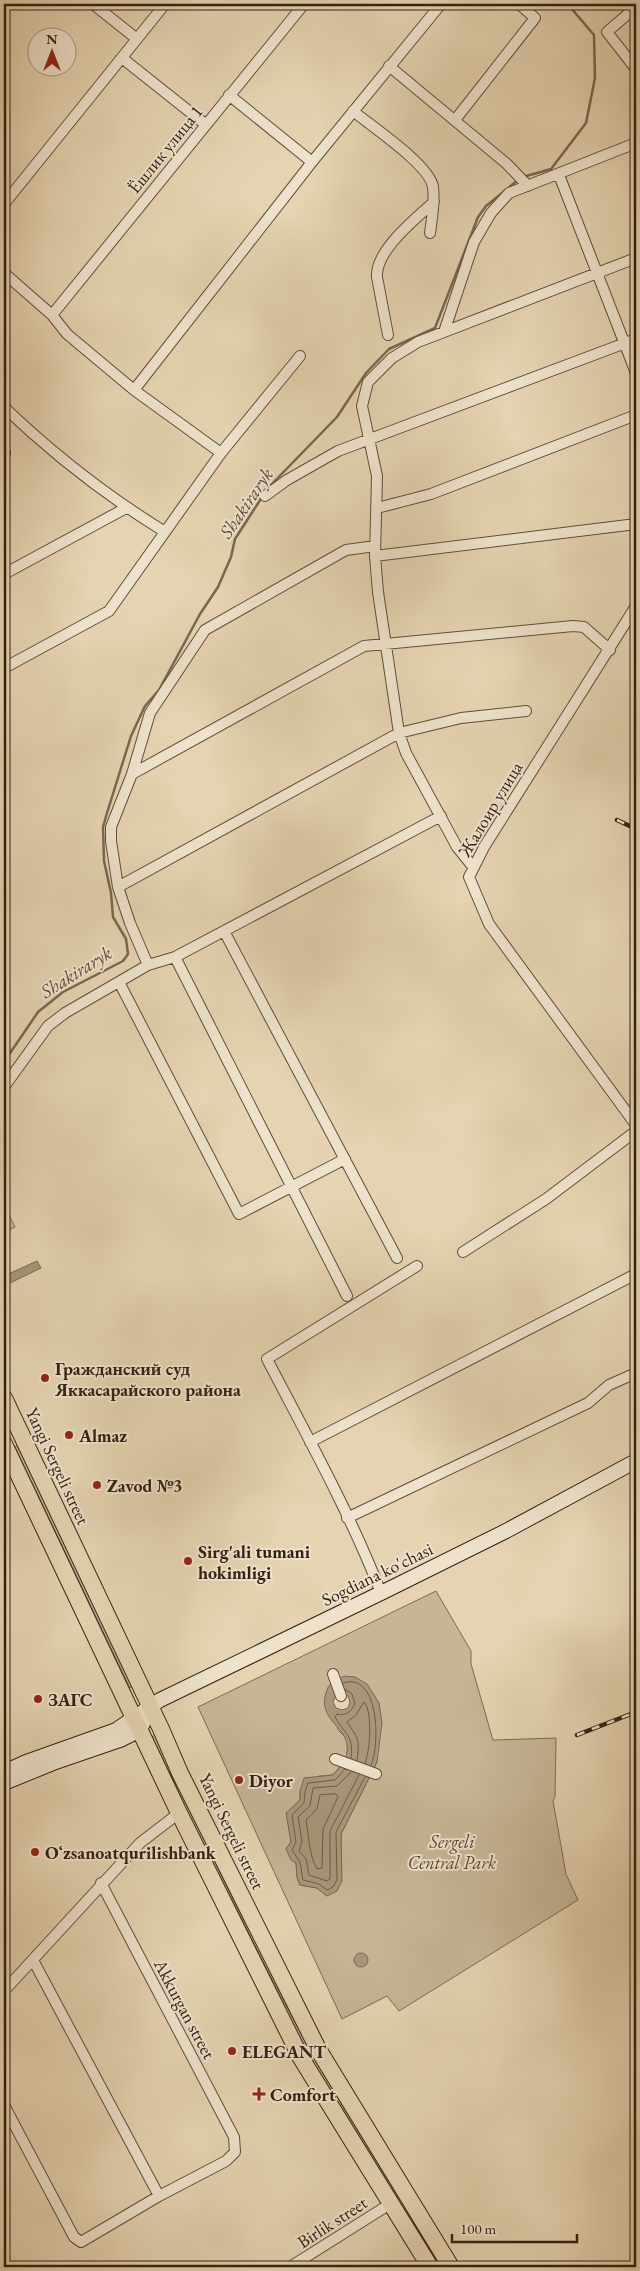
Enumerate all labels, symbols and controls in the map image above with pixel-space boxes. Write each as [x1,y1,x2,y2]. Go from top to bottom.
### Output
north arrow [28,28,78,78]
text: N [46,30,58,48]
street label: Ёшлик улица 1 [122,100,208,198]
water label: Shakiraryk [213,463,279,544]
street label: Жалоир улица [452,757,528,862]
water label: Shakiraryk [35,940,117,1004]
place label: Гражданский суд Яккасарайского района [54,1357,241,1401]
marker: Гражданский суд Яккасарайского района [39,1372,51,1384]
street label: Yangi Sergeli street [21,1404,95,1529]
place label: Almaz [78,1424,127,1447]
marker: Almaz [63,1429,75,1441]
place label: Zavod №3 [107,1474,183,1497]
marker: Zavod №3 [91,1479,103,1491]
street label: Sogdiana ko'chasi [318,1537,437,1611]
place label: Sirg'ali tumani hokimligi [198,1540,311,1584]
marker: Sirg'ali tumani hokimligi [182,1555,194,1567]
place label: ЗАГС [48,1688,92,1711]
marker: ЗАГС [32,1693,44,1705]
street label: Yangi Sergeli street [194,1769,270,1893]
place label: Diyor [249,1769,294,1792]
marker: Diyor [233,1774,245,1786]
park label: Sergeli Central Park [408,1830,496,1874]
place label: Oʻzsanoatqurilishbank [45,1841,217,1864]
marker: Oʻzsanoatqurilishbank [29,1846,41,1858]
street label: Akkurgan street [149,1954,221,2063]
place label: ELEGANT [242,2040,326,2063]
marker: ELEGANT [226,2045,238,2057]
place label: Comfort [270,2083,336,2106]
marker: Comfort [252,2087,266,2101]
street label: Birlik street [293,2191,372,2253]
scale bar [452,2211,578,2243]
text: 100 m [460,2219,497,2238]

